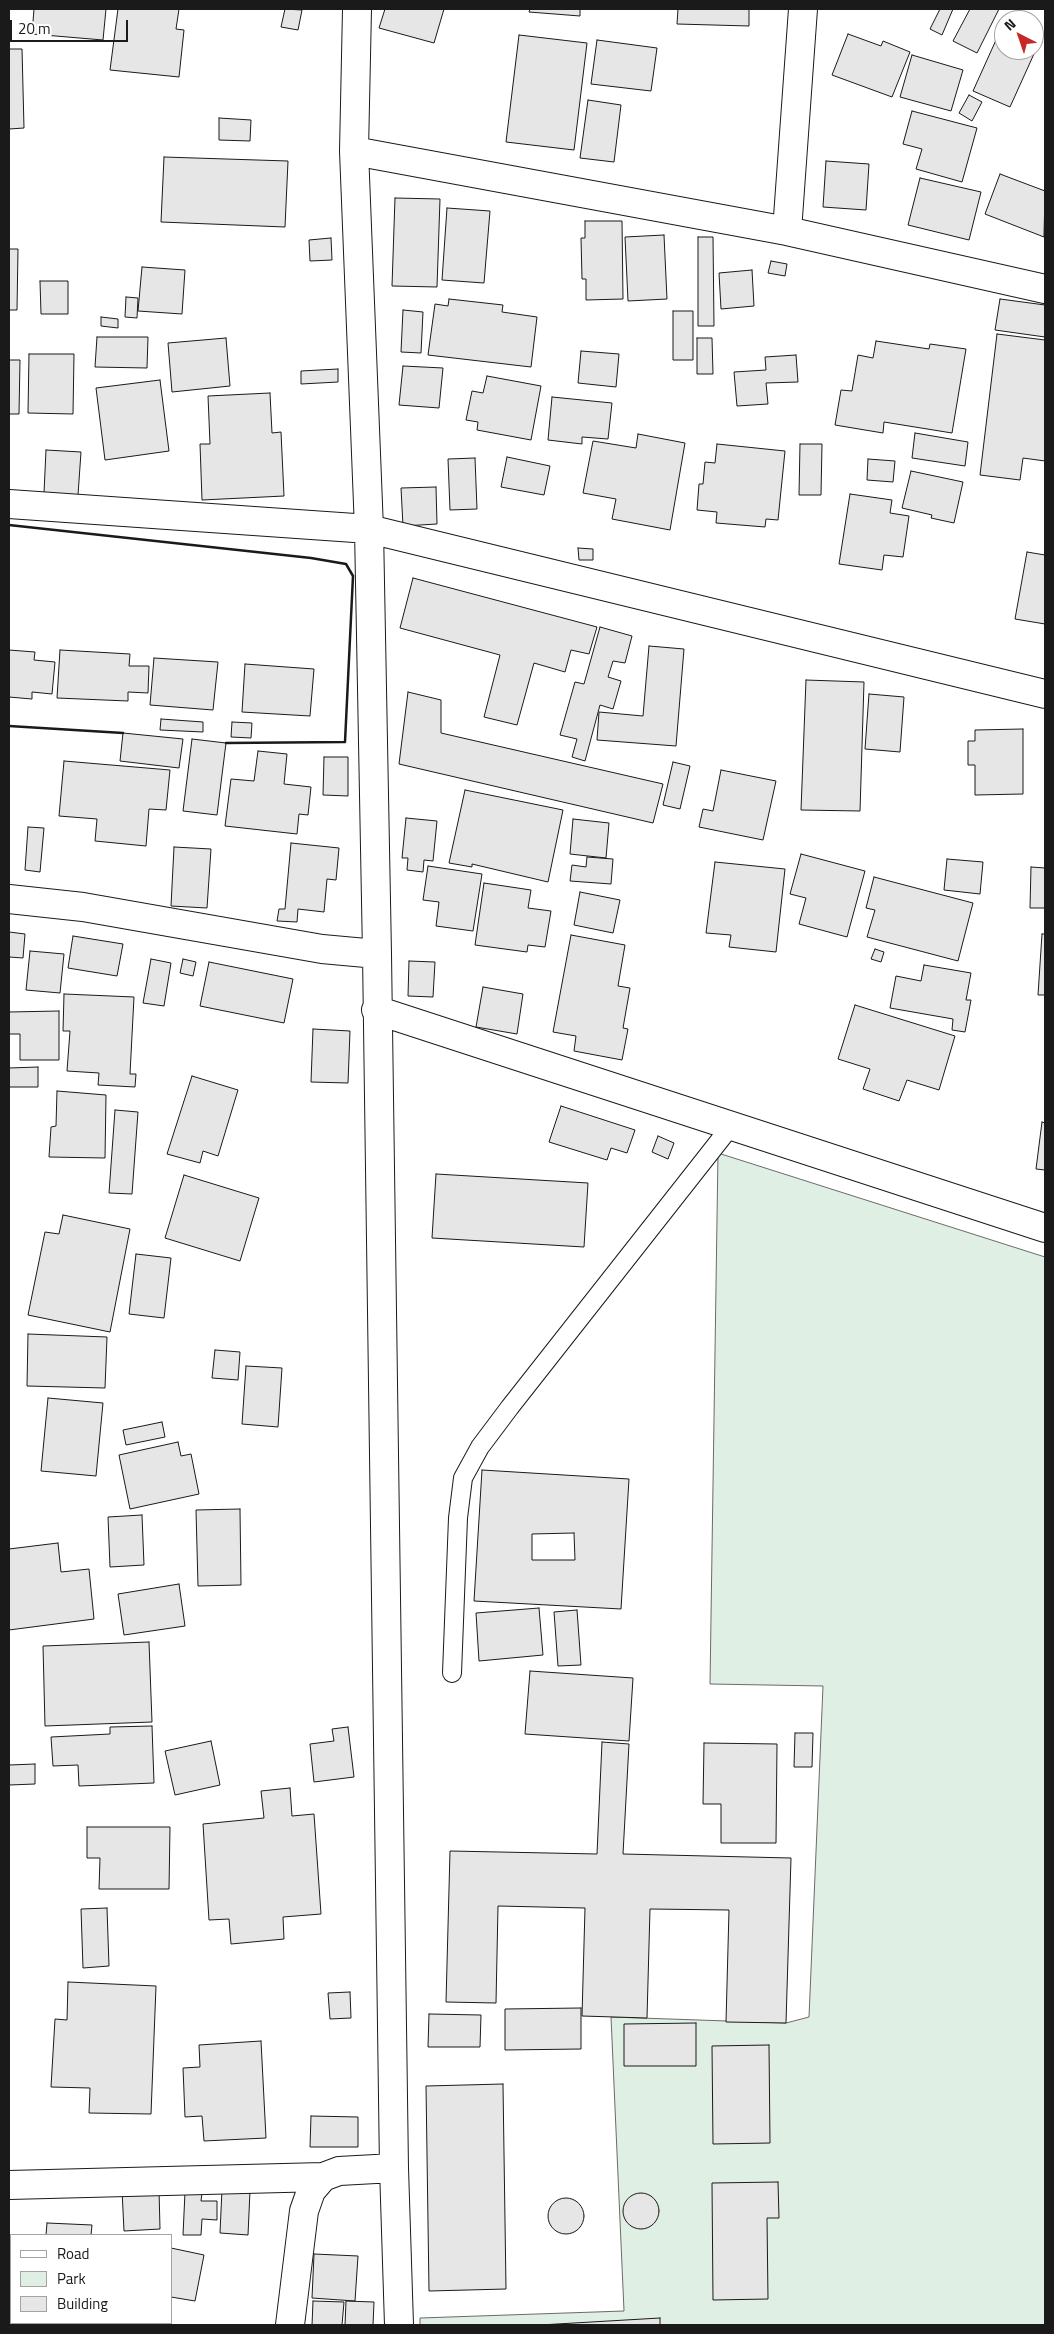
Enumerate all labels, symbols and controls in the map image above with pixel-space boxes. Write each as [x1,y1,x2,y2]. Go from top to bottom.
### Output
scale bar [12,10,130,42]
north arrow [994,10,1044,60]
text: N [999,13,1020,35]
text: 20 m [18,17,51,40]
legend [10,2234,172,2324]
text: Road [57,2242,89,2265]
text: Park [57,2267,86,2290]
text: Building [57,2292,108,2315]

